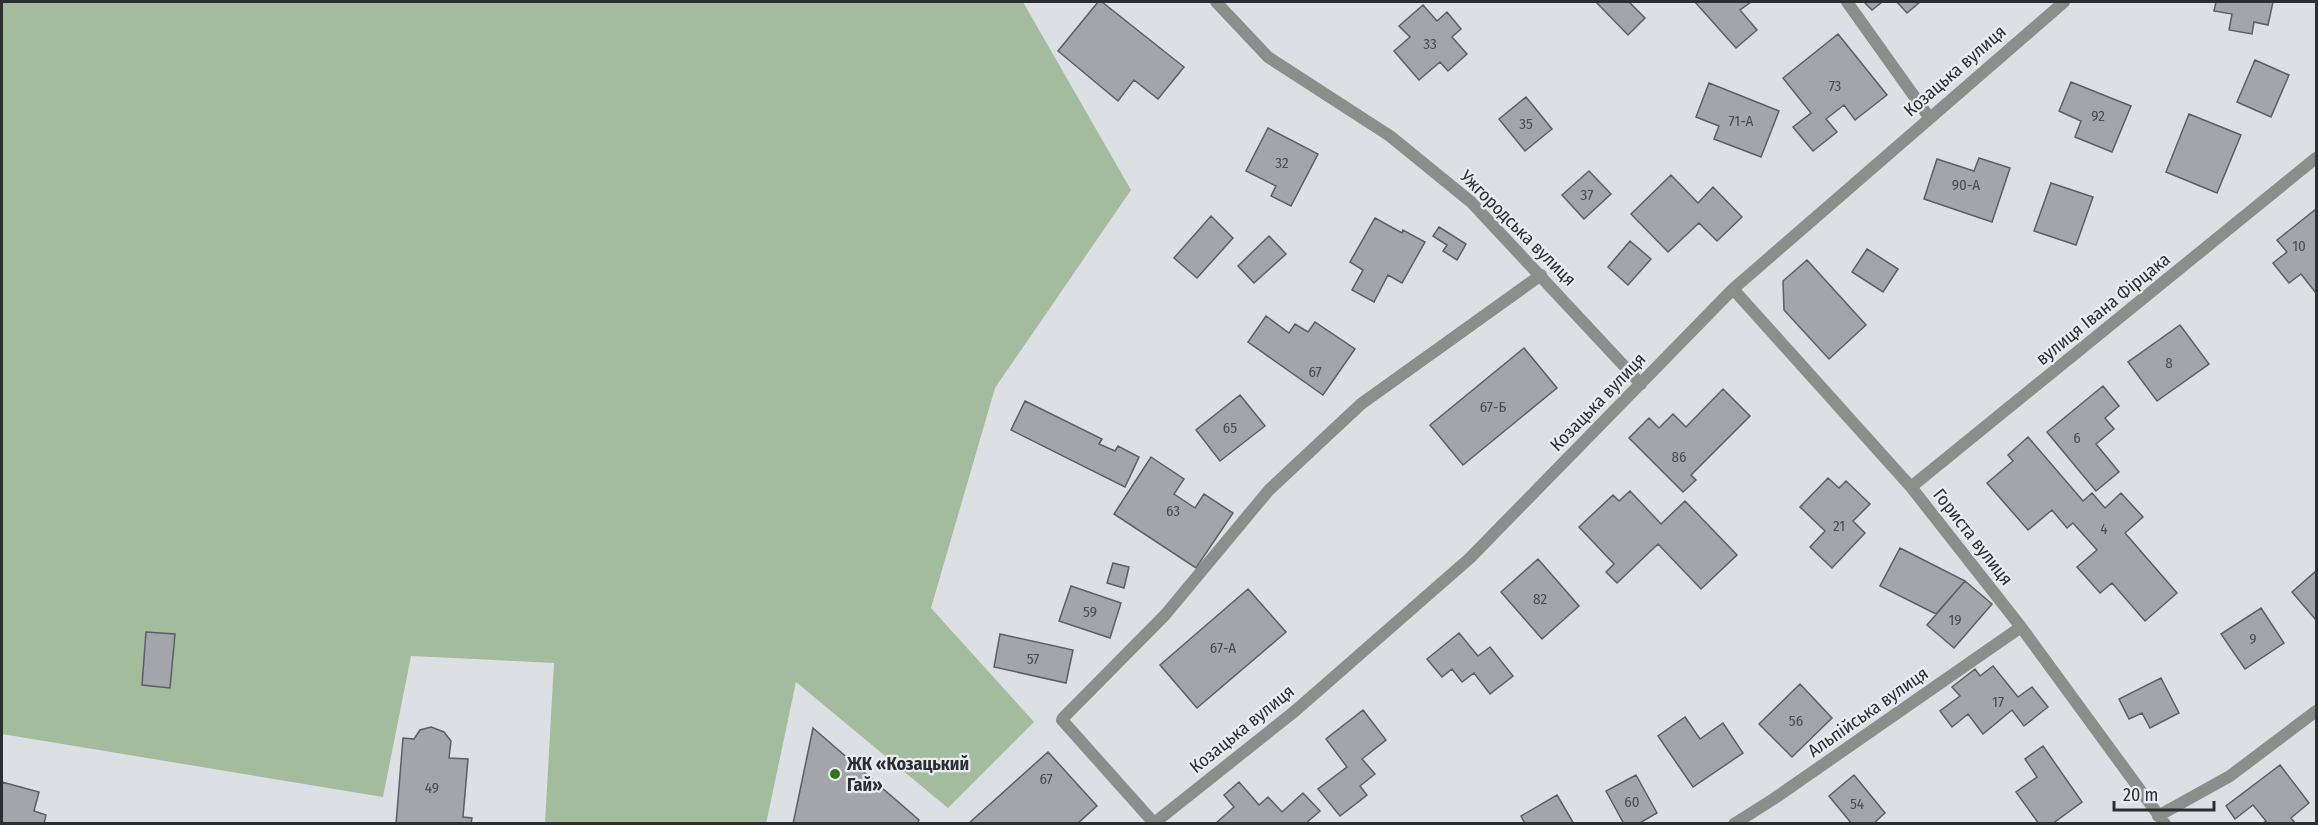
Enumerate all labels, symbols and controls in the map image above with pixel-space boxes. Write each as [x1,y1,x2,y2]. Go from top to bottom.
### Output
street label: Козацька вулиця [1899,21,2011,121]
house number: 33 [1423,35,1437,53]
house number: 73 [1829,77,1842,95]
house number: 92 [2091,107,2105,125]
house number: 71-А [1728,112,1754,130]
house number: 35 [1519,115,1533,133]
house number: 32 [1275,154,1289,172]
street label: Ужгородська вулиця [1455,165,1581,291]
house number: 90-А [1952,176,1980,194]
house number: 37 [1581,186,1593,204]
house number: 10 [2292,237,2306,255]
street label: вулиця Івана Фірцака [2032,248,2175,370]
street label: Козацька вулиця [1546,348,1650,456]
house number: 8 [2165,354,2173,372]
house number: 67 [1308,363,1322,381]
house number: 67-Б [1480,398,1506,416]
house number: 65 [1223,419,1237,437]
house number: 6 [2073,429,2081,447]
house number: 86 [1672,448,1686,466]
street label: Гориста вулиця [1928,484,2018,590]
house number: 63 [1166,502,1180,520]
house number: 21 [1833,517,1845,535]
house number: 4 [2100,520,2108,538]
house number: 82 [1533,590,1547,608]
house number: 59 [1083,603,1097,621]
house number: 19 [1948,611,1962,629]
house number: 9 [2249,630,2257,648]
house number: 67-А [1210,639,1236,657]
house number: 57 [1027,650,1039,668]
street label: Альпійська вулиця [1804,662,1932,762]
street label: Козацька вулиця [1185,680,1299,778]
house number: 17 [1992,693,2004,711]
house number: 56 [1789,712,1803,730]
place label: ЖК «Козацький Гай» [846,753,969,796]
marker: ЖК «Козацький Гай» [828,767,842,781]
house number: 67 [1039,770,1053,788]
scale bar [2114,774,2214,812]
house number: 49 [425,779,439,797]
text: 20 m [2123,784,2158,806]
house number: 60 [1624,793,1640,811]
house number: 54 [1850,795,1864,813]

